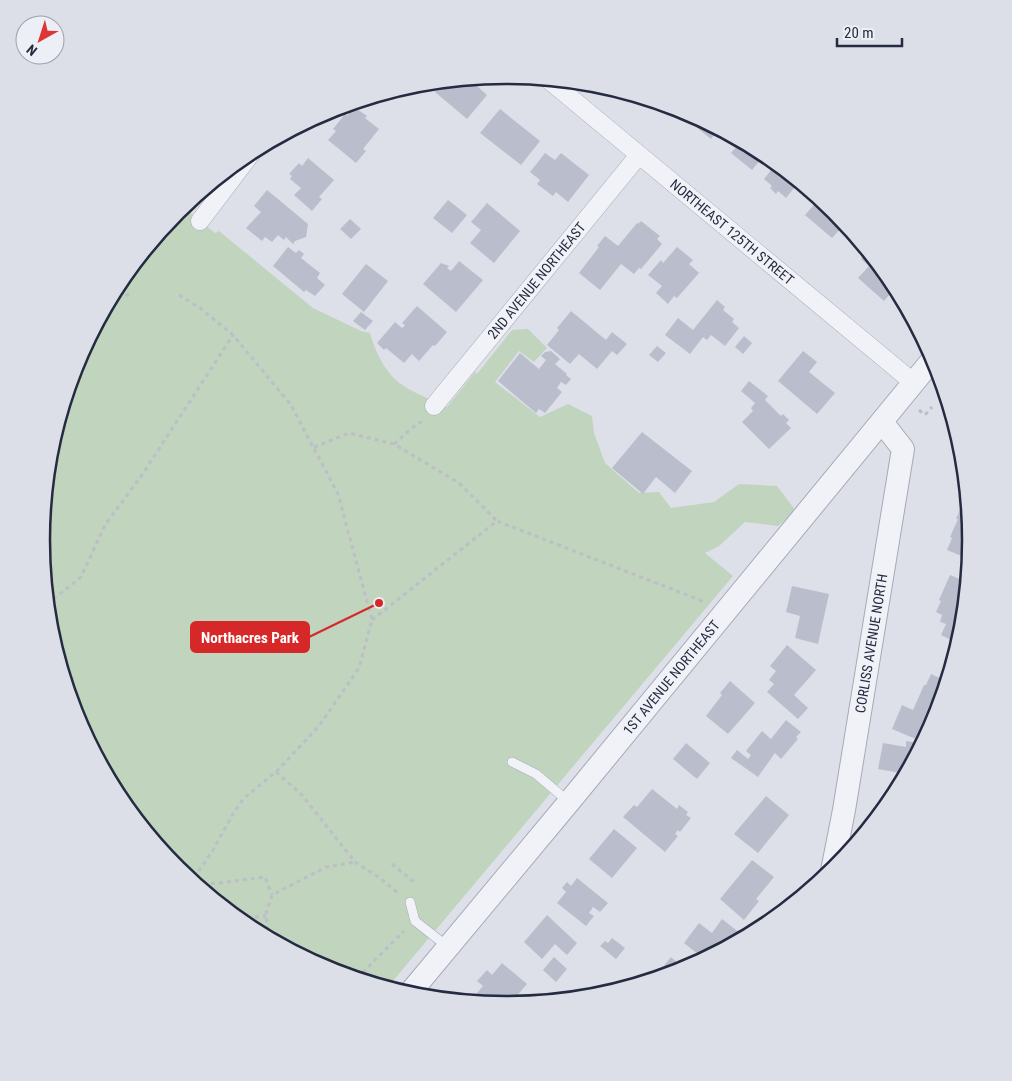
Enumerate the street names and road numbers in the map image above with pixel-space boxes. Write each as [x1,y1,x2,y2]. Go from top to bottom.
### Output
street label: NORTHEAST 125TH STREET [667,176,797,288]
street label: 2ND AVENUE NORTHEAST [484,219,589,342]
street label: CORLISS AVENUE NORTH [852,573,890,714]
street label: 1ST AVENUE NORTHEAST [620,617,723,738]

